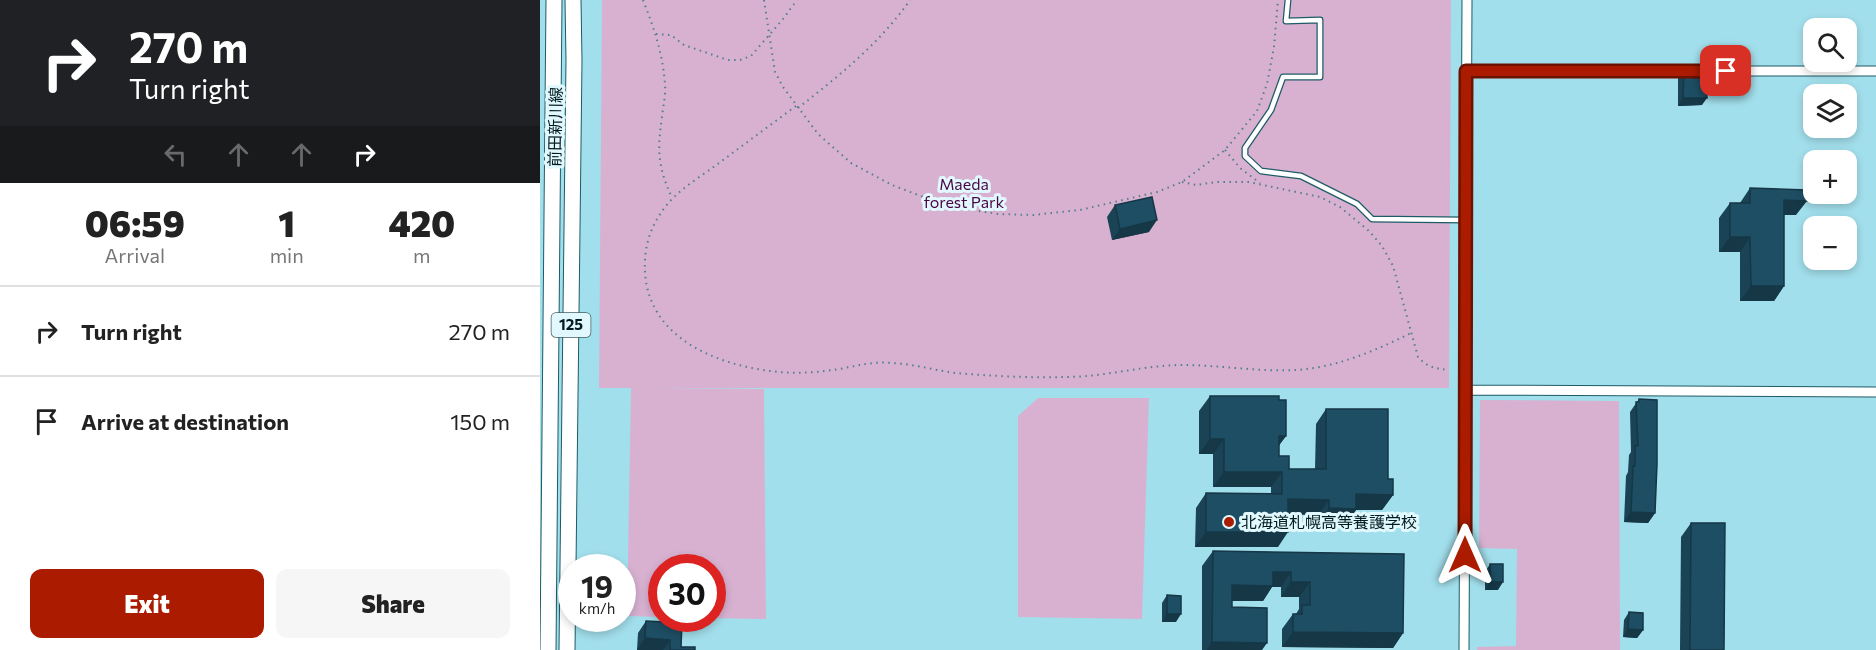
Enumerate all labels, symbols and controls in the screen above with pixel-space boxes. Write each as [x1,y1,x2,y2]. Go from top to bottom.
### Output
map controls [1803,18,1857,270]
button: search [1803,18,1857,72]
text: 270 m [129,20,248,72]
icon: right [30,24,108,102]
pin [1700,45,1751,96]
icon: arrive [1709,54,1742,87]
text: Turn right [129,72,249,105]
button: layers [1803,84,1857,138]
street label: 前田新川線 [544,87,565,167]
icon: left [159,138,192,171]
icon: ahead [222,138,255,171]
icon: ahead [285,138,318,171]
icon: right [348,138,381,171]
button: + [1803,150,1857,204]
park label: Maeda forest Park [924,174,1005,211]
text: 06:59 [85,200,185,244]
text: 1 [278,200,295,244]
text: 420 [388,200,455,244]
button: − [1803,216,1857,270]
text: Arrival [105,243,165,267]
text: min [270,243,304,267]
text: m [413,243,431,267]
road number: 125 [552,313,591,337]
icon: right [30,315,63,348]
text: Turn right [81,318,182,345]
text: 270 m [449,318,510,345]
icon: arrive [30,405,63,438]
text: Arrive at destination [81,408,289,435]
text: 150 m [450,408,510,435]
place label: 北海道札幌高等養護学校 [1241,512,1417,531]
marker: 北海道札幌高等養護学校 [1222,515,1236,529]
position arrow [1433,523,1497,587]
speed limit sign: 30 [648,554,726,632]
text: 19 [581,567,613,604]
button: Exit [30,569,264,638]
button: Share [276,569,510,638]
text: km/h [579,599,615,617]

